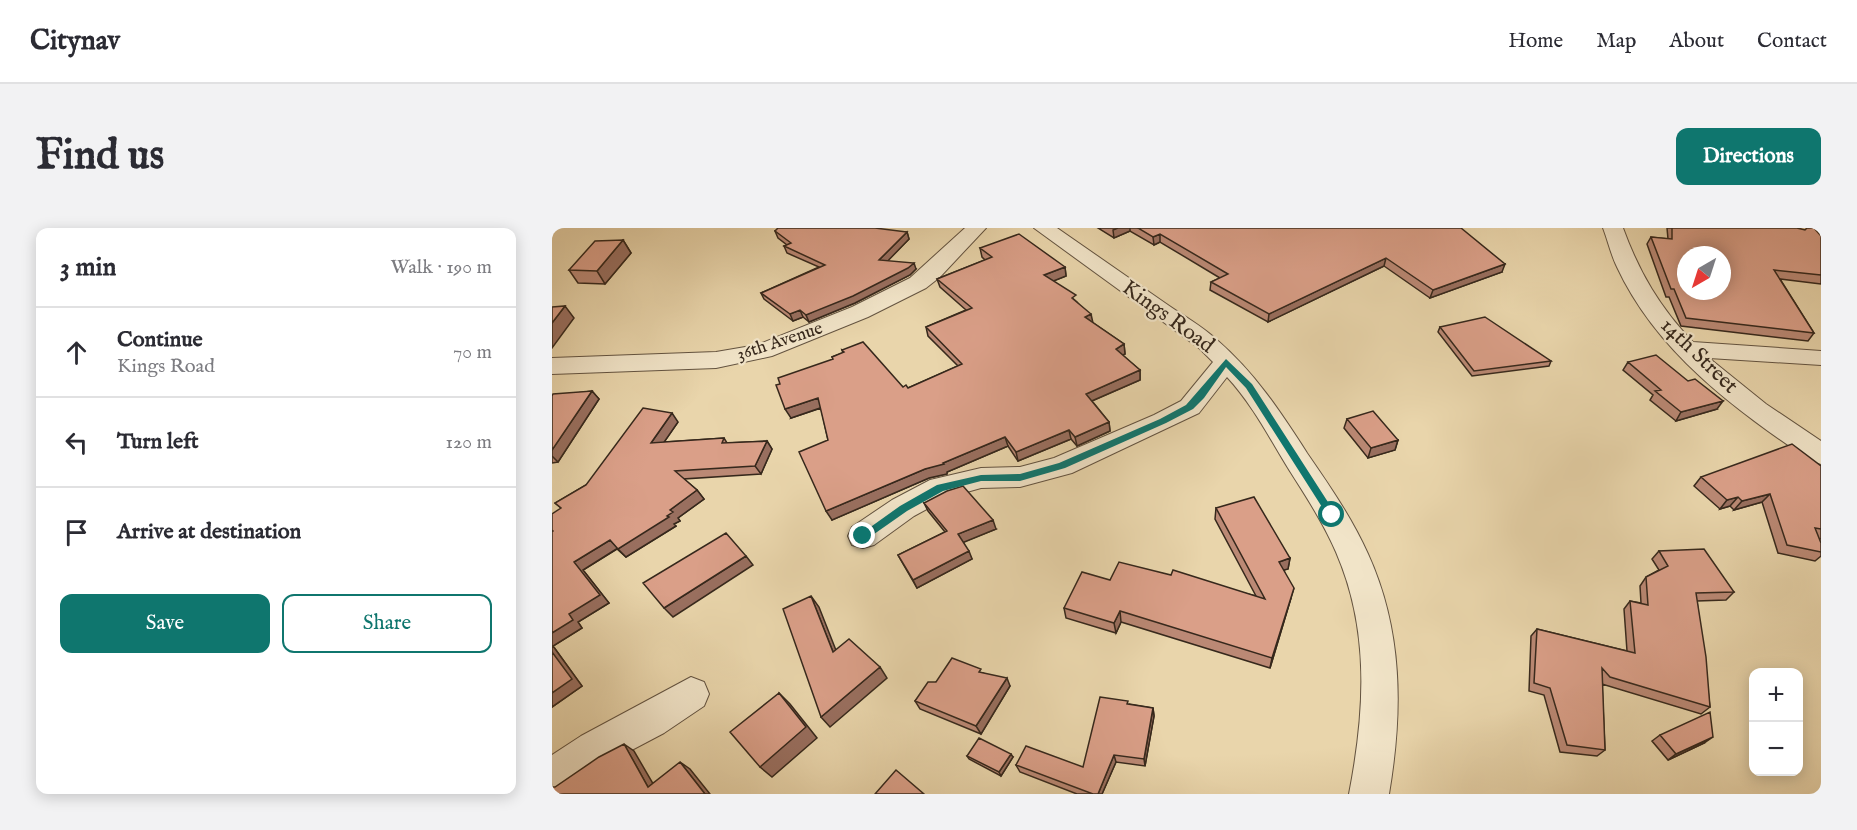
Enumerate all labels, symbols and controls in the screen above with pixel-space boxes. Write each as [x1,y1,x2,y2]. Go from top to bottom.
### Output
text: Citynav [30,24,120,59]
text: Home [1508,28,1563,55]
text: Map [1596,28,1636,55]
text: About [1669,28,1724,55]
text: Contact [1757,28,1827,55]
button: Directions [1676,128,1821,185]
text: Find us [36,130,164,183]
north arrow [1677,246,1731,300]
text: 3 min [60,251,116,284]
text: Walk · 190 m [390,255,492,280]
street label: Kings Road [1116,274,1220,360]
street label: 14th Street [1654,312,1744,400]
street label: 36th Avenue [734,317,826,367]
text: Continue [117,326,203,354]
icon: ahead [60,336,93,369]
text: 70 m [453,340,492,365]
text: Kings Road [117,354,215,379]
icon: left [60,426,93,459]
text: Turn left [117,428,199,456]
text: 120 m [446,430,492,455]
route start [1318,501,1344,527]
icon: arrive [60,516,93,549]
text: Arrive at destination [117,518,301,546]
route end [849,522,875,548]
button: Save [60,594,270,653]
button: Share [282,594,492,653]
map controls [1749,668,1803,776]
button: + [1749,668,1803,722]
button: − [1749,722,1803,776]

